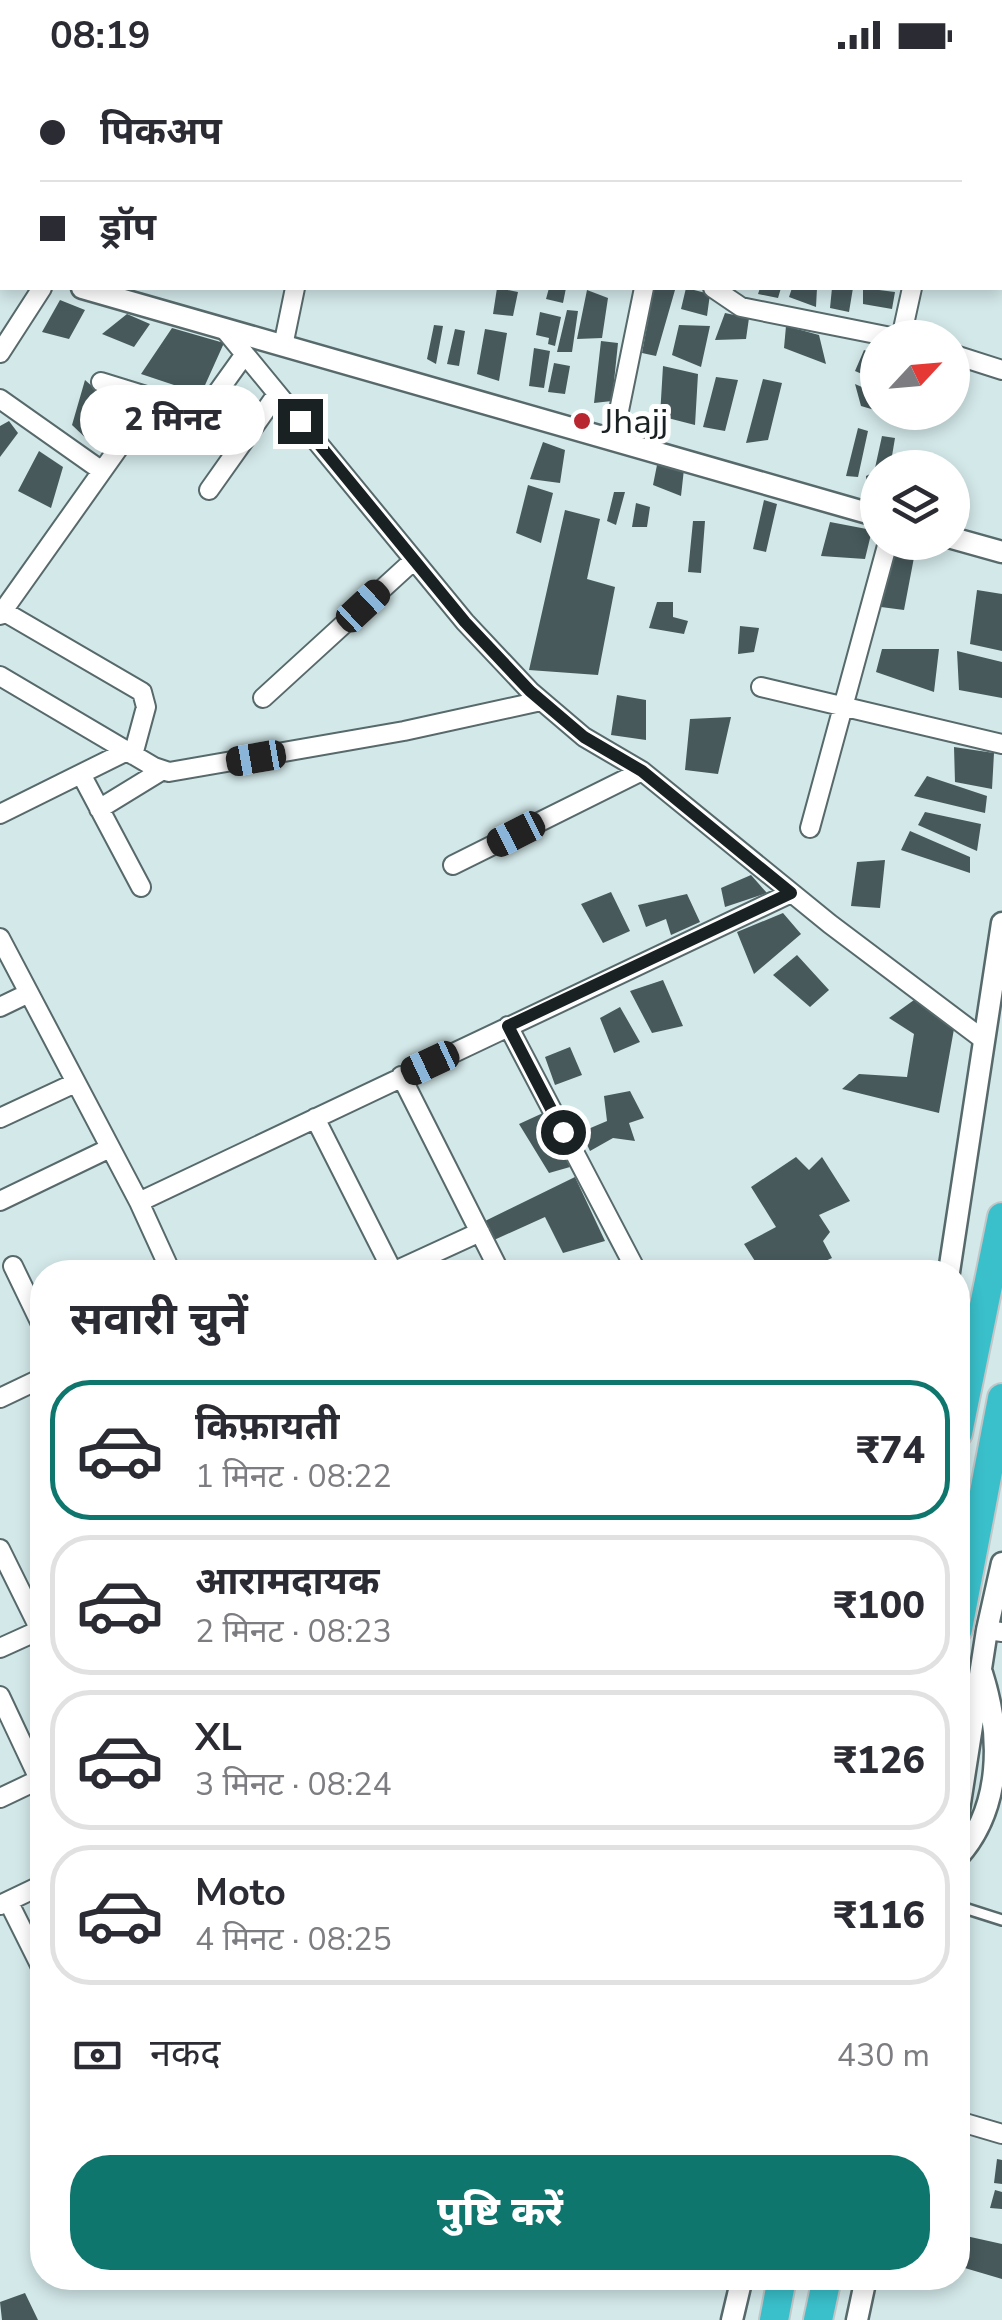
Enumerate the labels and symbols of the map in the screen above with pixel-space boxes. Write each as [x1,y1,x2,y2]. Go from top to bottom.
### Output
north arrow [860,320,970,430]
callout: 2 मिनट [80,386,265,456]
place label: Jhajj [601,398,668,445]
route end [278,399,323,444]
marker: Jhajj [571,410,593,432]
car [331,575,395,637]
car [224,738,288,778]
car [482,807,550,861]
car [396,1037,464,1089]
route start [541,1110,586,1155]

